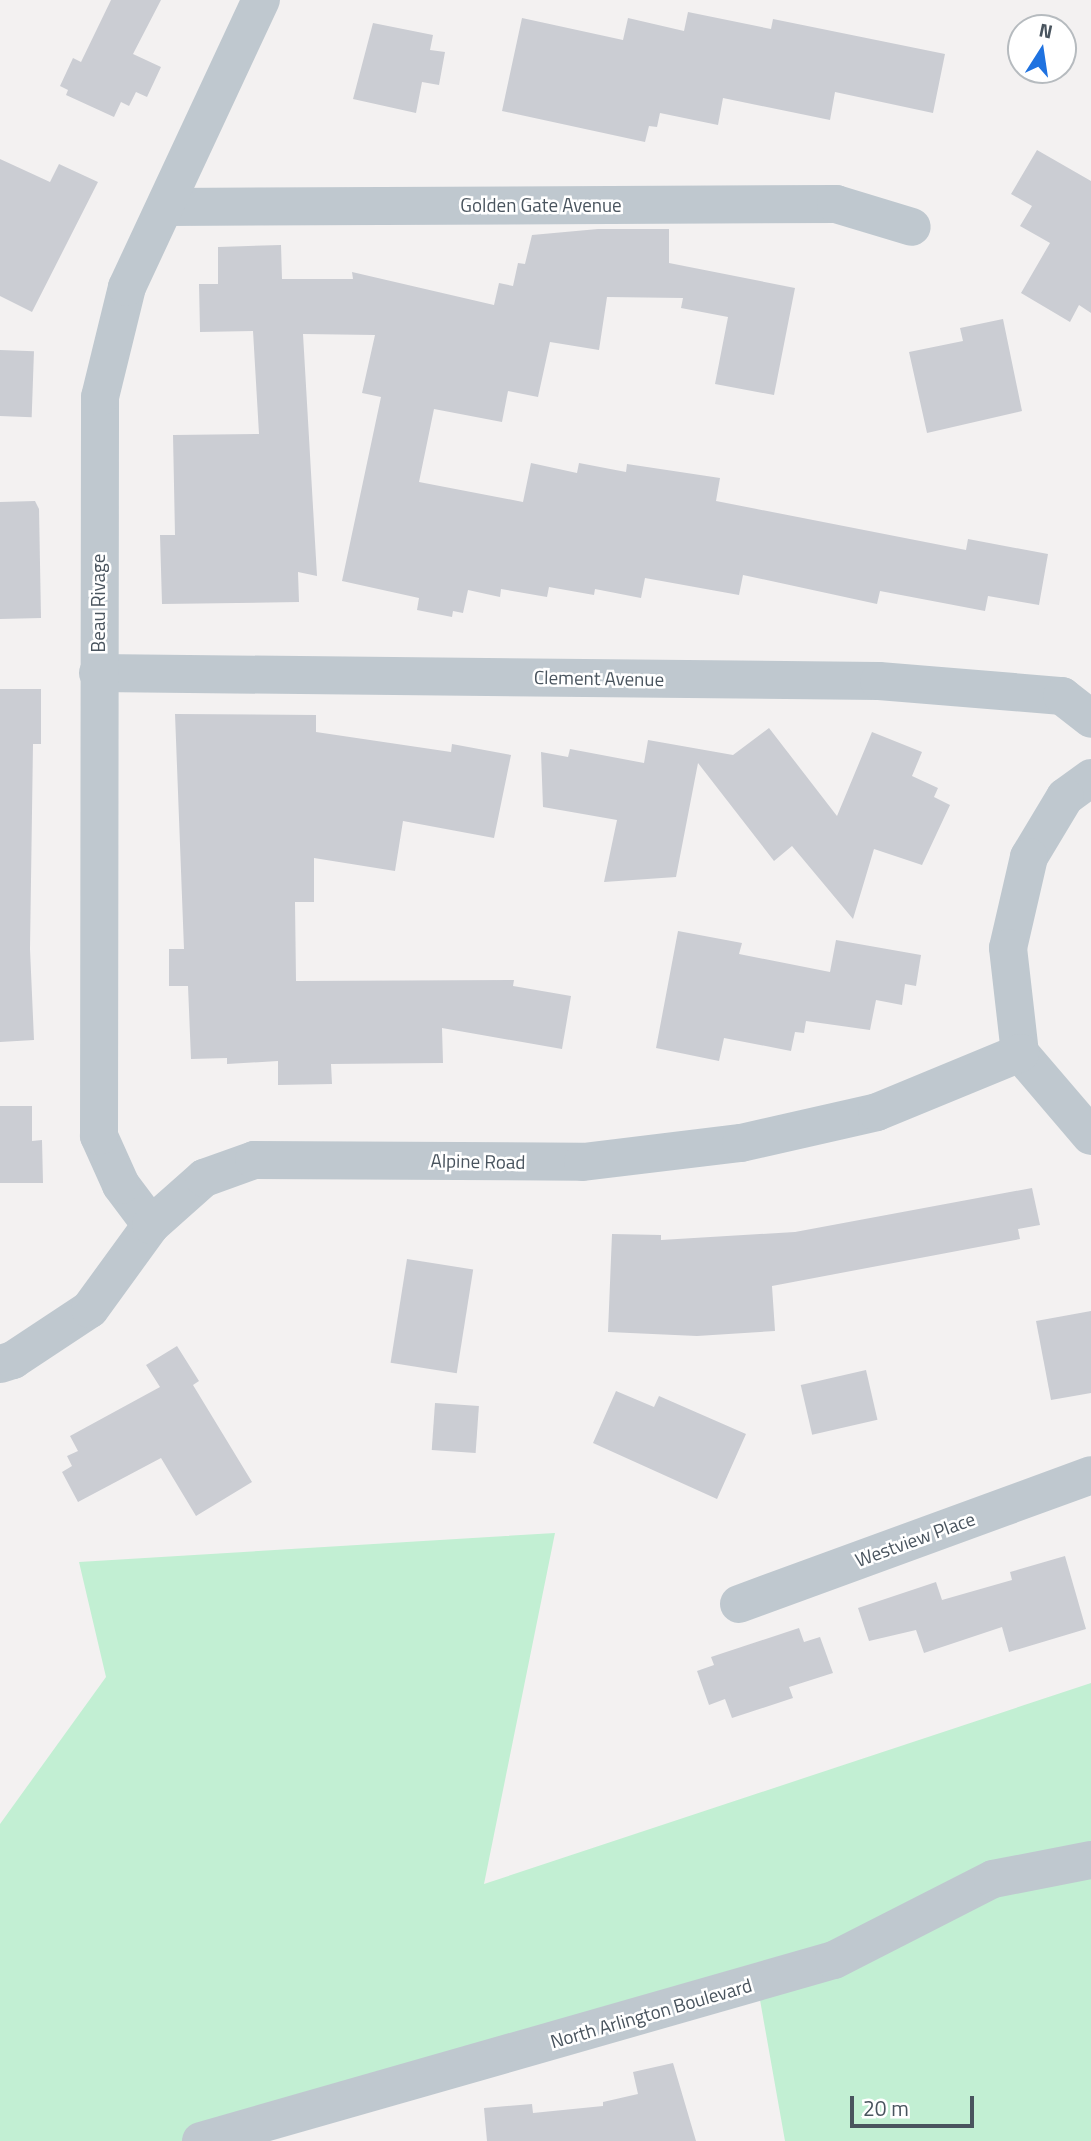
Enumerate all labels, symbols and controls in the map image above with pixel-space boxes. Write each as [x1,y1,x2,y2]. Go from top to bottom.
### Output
north arrow [1007,14,1077,84]
text: N [1037,14,1056,45]
street label: Golden Gate Avenue [460,194,622,216]
street label: Beau Rivage [87,554,109,652]
street label: Clement Avenue [534,665,664,691]
street label: Alpine Road [430,1149,526,1173]
street label: Westview Place [852,1507,978,1571]
street label: North Arlington Boulevard [548,1973,754,2053]
scale bar [853,2082,977,2126]
text: 20 m [863,2092,909,2124]

